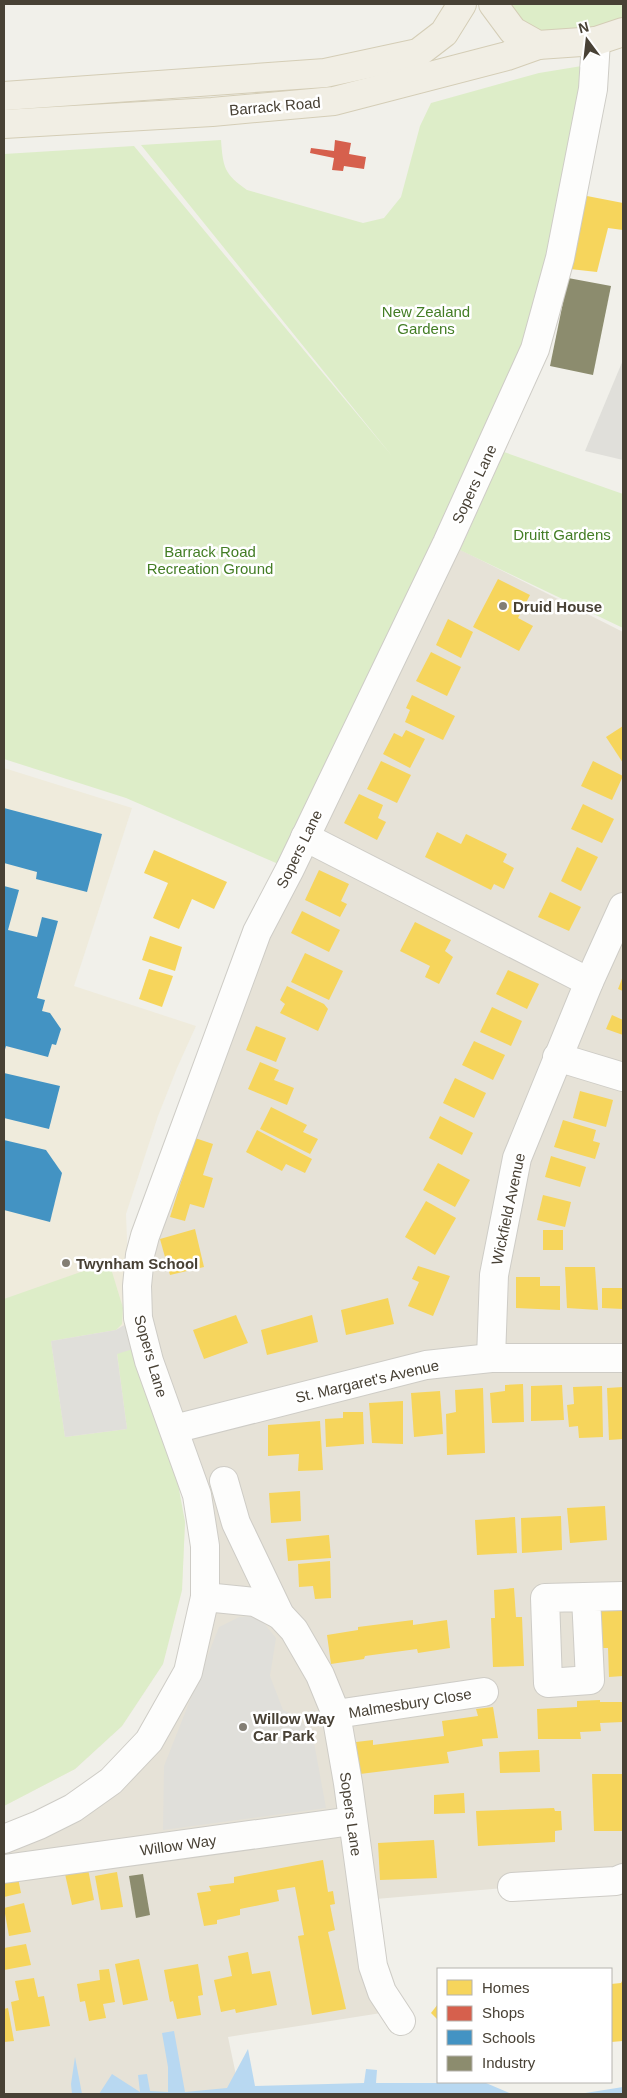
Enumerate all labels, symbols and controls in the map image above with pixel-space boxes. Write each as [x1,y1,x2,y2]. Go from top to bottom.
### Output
north arrow [562,15,612,65]
text: N [577,18,591,36]
street label: Barrack Road [229,94,321,118]
park label: New Zealand Gardens [382,303,470,337]
street label: Sopers Lane [448,442,500,526]
park label: Druitt Gardens [513,526,611,543]
park label: Barrack Road Recreation Ground [147,543,273,577]
place label: Druid House [513,598,602,615]
marker: Druid House [497,600,509,612]
street label: Sopers Lane [273,807,325,891]
street label: Wickfield Avenue [488,1152,528,1266]
place label: Twynham School [76,1255,198,1272]
marker: Twynham School [60,1257,72,1269]
street label: Sopers Lane [131,1313,171,1399]
street label: St. Margaret's Avenue [294,1356,440,1406]
street label: Malmesbury Close [347,1685,473,1721]
place label: Willow Way Car Park [253,1710,335,1744]
marker: Willow Way Car Park [237,1721,249,1733]
street label: Sopers Lane [337,1771,365,1857]
street label: Willow Way [139,1831,218,1859]
legend [437,1968,612,2083]
text: Homes [482,1979,530,1996]
text: Shops [482,2004,525,2021]
text: Schools [482,2029,535,2046]
text: Industry [482,2054,536,2071]

